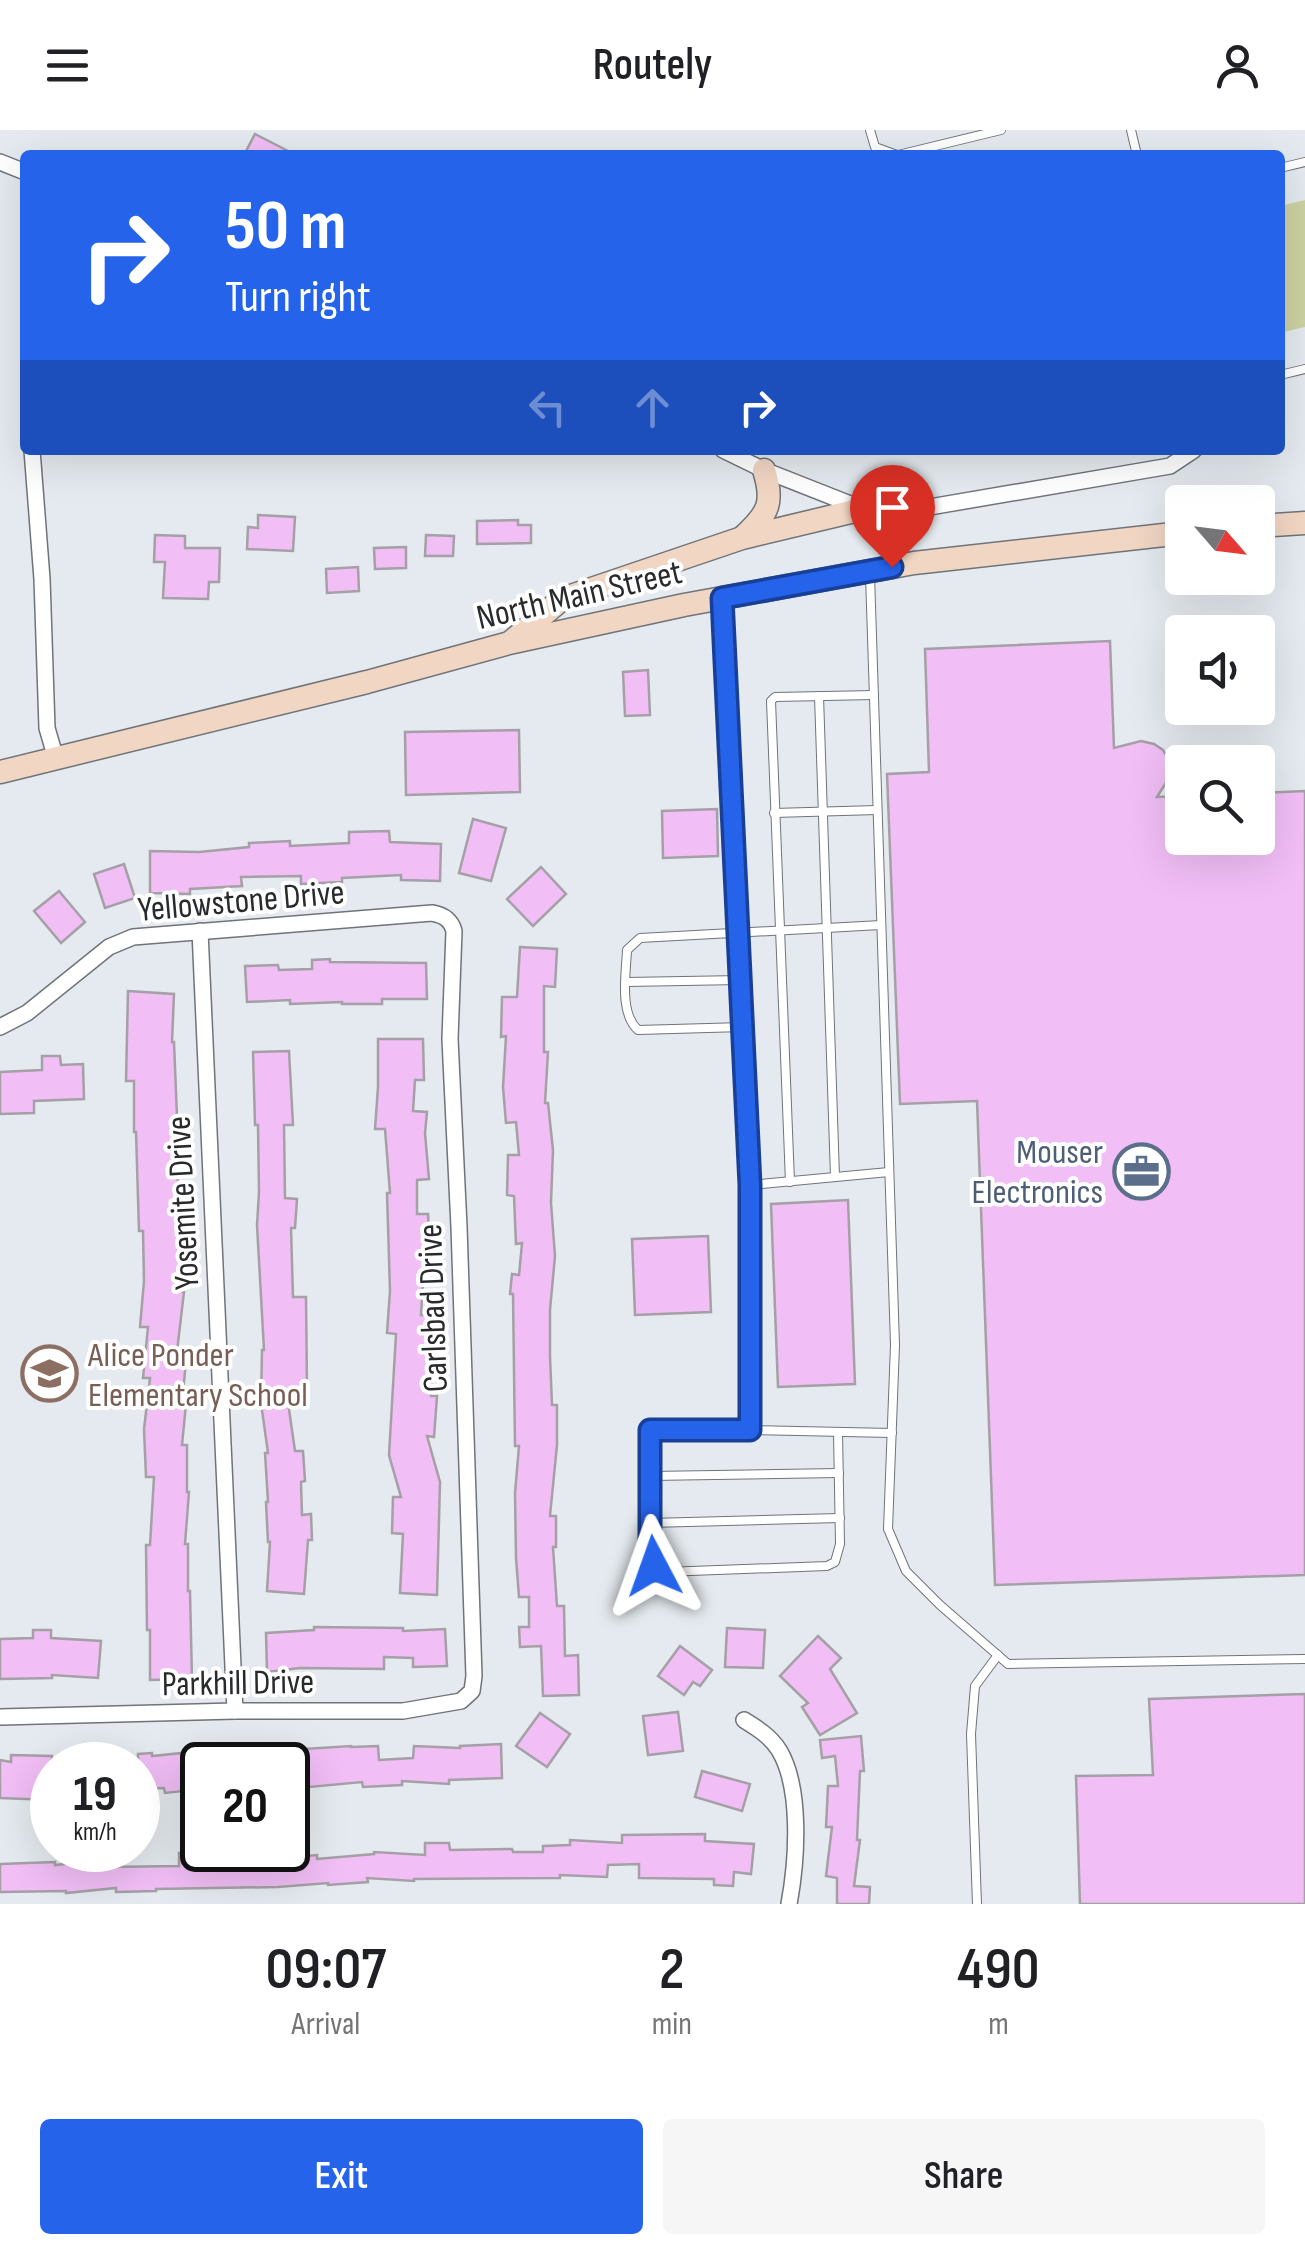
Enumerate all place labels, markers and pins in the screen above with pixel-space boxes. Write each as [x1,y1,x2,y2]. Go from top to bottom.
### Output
pin [850,465,935,568]
place label: Mouser Electronics [971,1131,1103,1214]
office icon: Mouser Electronics [1112,1141,1172,1201]
place label: Alice Ponder Elementary School [87,1334,308,1417]
school or university icon: Alice Ponder Elementary School [19,1344,79,1404]

